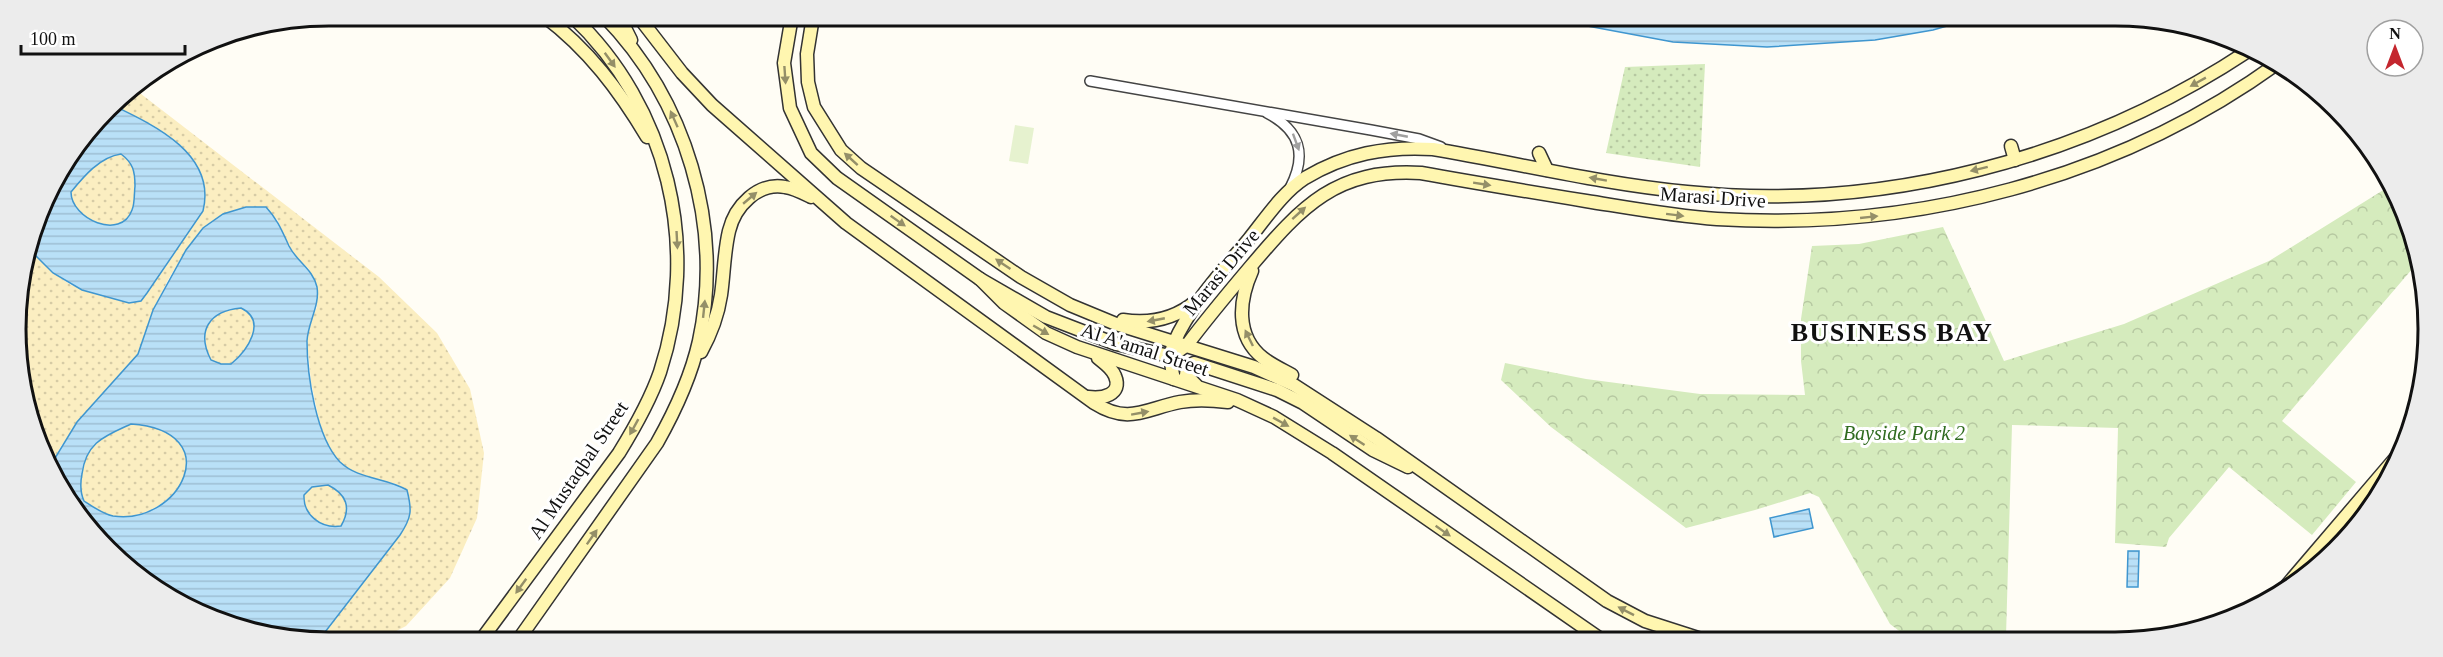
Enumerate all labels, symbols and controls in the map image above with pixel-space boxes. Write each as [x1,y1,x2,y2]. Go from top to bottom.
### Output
scale bar [21,18,184,56]
north arrow [2365,18,2425,78]
text: N [2389,25,2401,42]
text: 100 m [30,29,76,49]
one-way arrow [604,52,616,67]
one-way arrow [780,65,789,84]
one-way arrow [2189,77,2206,87]
one-way arrow [670,110,679,127]
one-way arrow [1389,130,1408,139]
one-way arrow [1291,134,1301,152]
one-way arrow [844,153,859,166]
one-way arrow [1969,165,1988,175]
one-way arrow [1588,174,1607,183]
one-way arrow [1473,179,1492,188]
street label: Marasi Drive [1659,182,1767,212]
one-way arrow [742,192,757,205]
one-way arrow [1291,206,1306,220]
one-way arrow [1665,210,1684,219]
one-way arrow [1860,212,1879,221]
one-way arrow [890,215,906,227]
street label: Marasi Drive [1178,224,1264,320]
one-way arrow [672,230,682,249]
one-way arrow [994,259,1011,270]
one-way arrow [699,300,709,319]
one-way arrow [1146,316,1165,325]
street label: Al A'amal Street [1079,318,1212,380]
district label: BUSINESS BAY [1791,318,1993,347]
one-way arrow [1033,324,1049,335]
one-way arrow [1244,330,1253,347]
street label: Al Mustaqbal Street [524,397,633,543]
one-way arrow [1131,408,1150,417]
one-way arrow [1273,416,1290,426]
one-way arrow [629,419,639,436]
park label: Bayside Park 2 [1843,422,1965,445]
one-way arrow [1349,435,1366,446]
one-way arrow [1434,525,1450,537]
one-way arrow [585,530,597,545]
one-way arrow [516,578,528,593]
one-way arrow [1617,607,1635,617]

